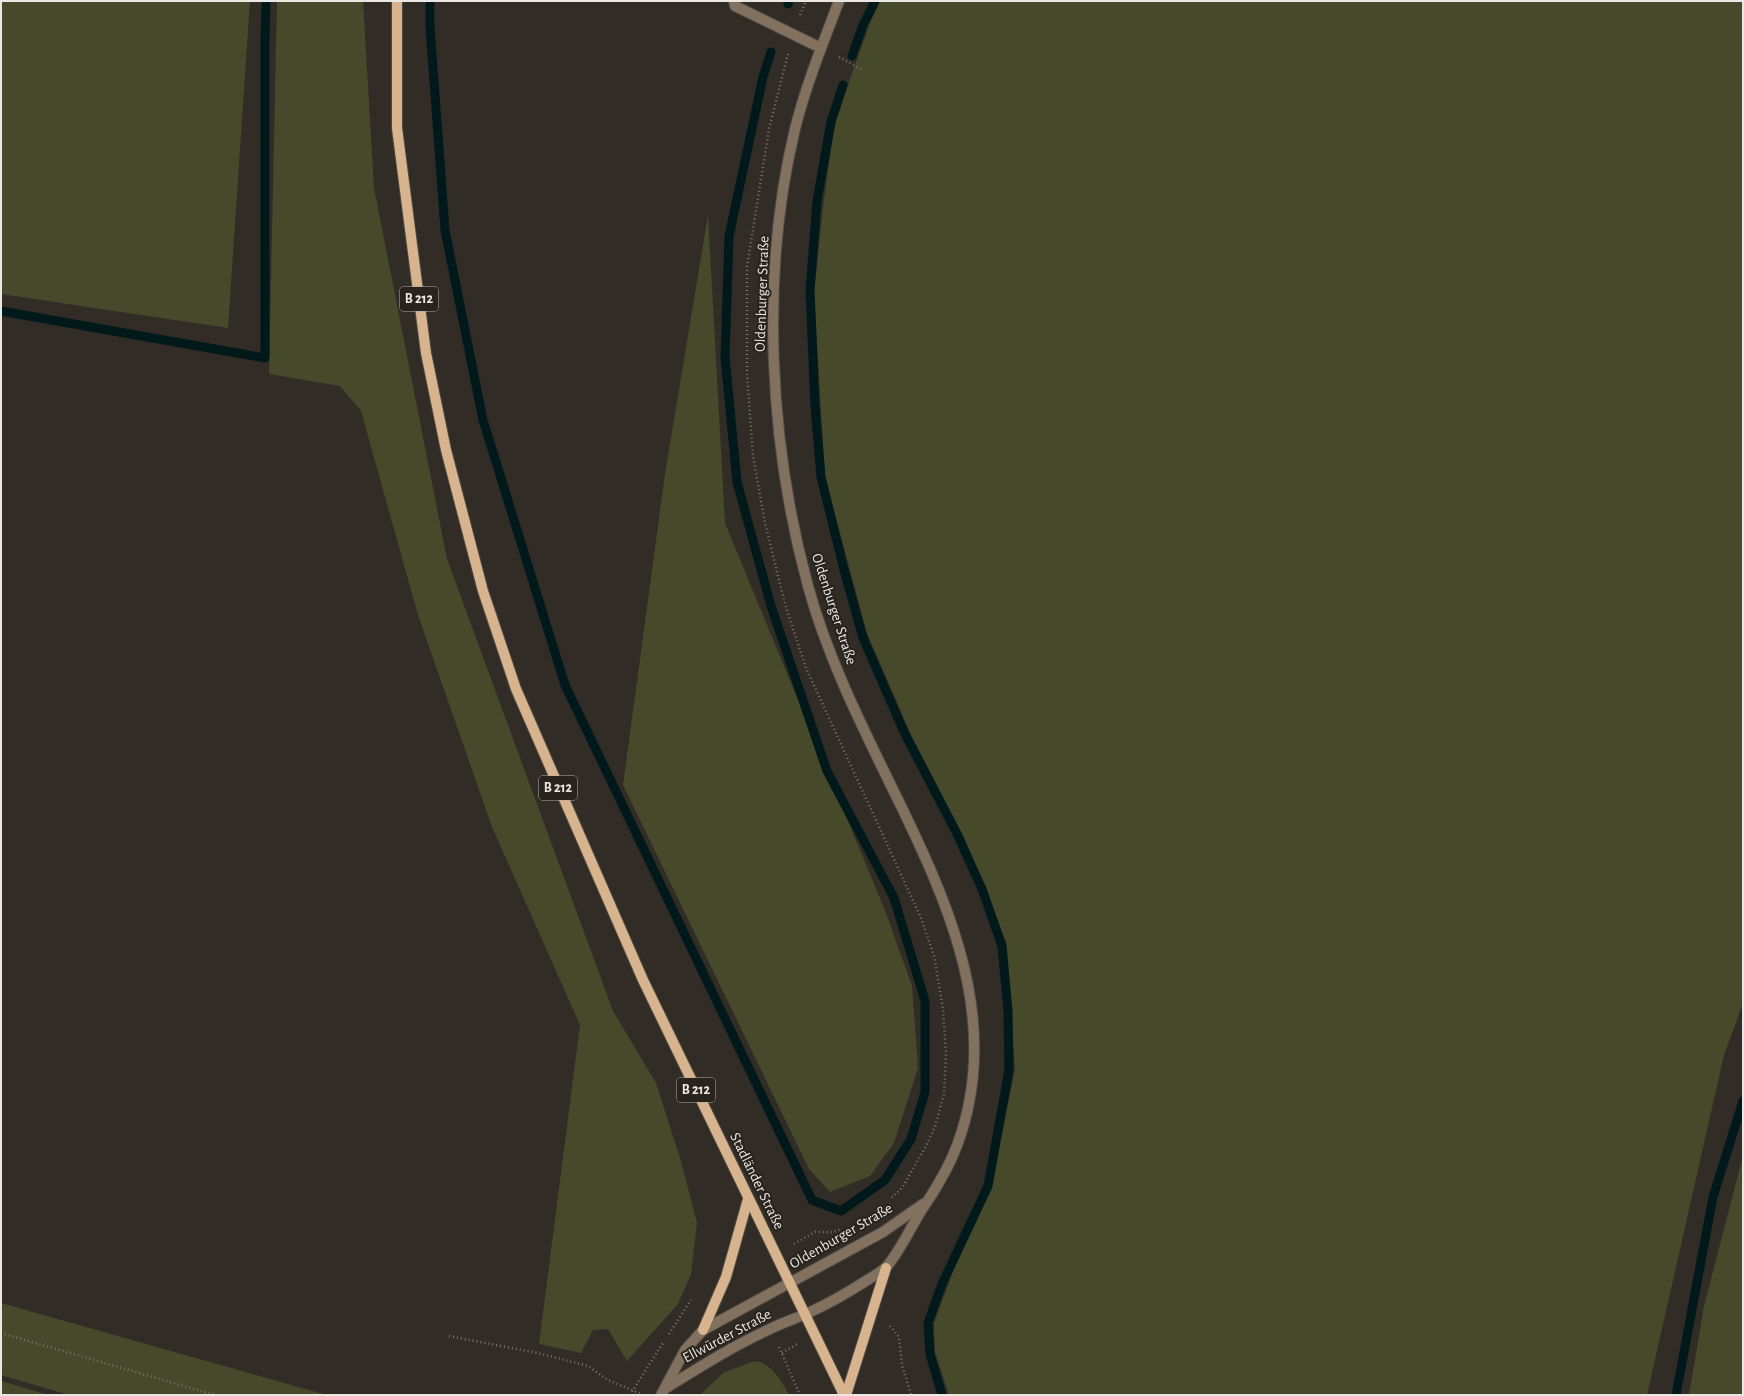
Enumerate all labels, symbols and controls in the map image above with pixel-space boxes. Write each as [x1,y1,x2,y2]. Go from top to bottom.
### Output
street label: Oldenburger Straße [752,236,772,352]
road number: B 212 [400,287,438,311]
street label: Oldenburger Straße [809,552,859,667]
road number: B 212 [539,776,577,800]
road number: B 212 [677,1078,715,1102]
street label: Stadländer Straße [727,1130,787,1232]
street label: Oldenburger Straße [787,1200,895,1271]
street label: Ellwürder Straße [680,1306,774,1366]

